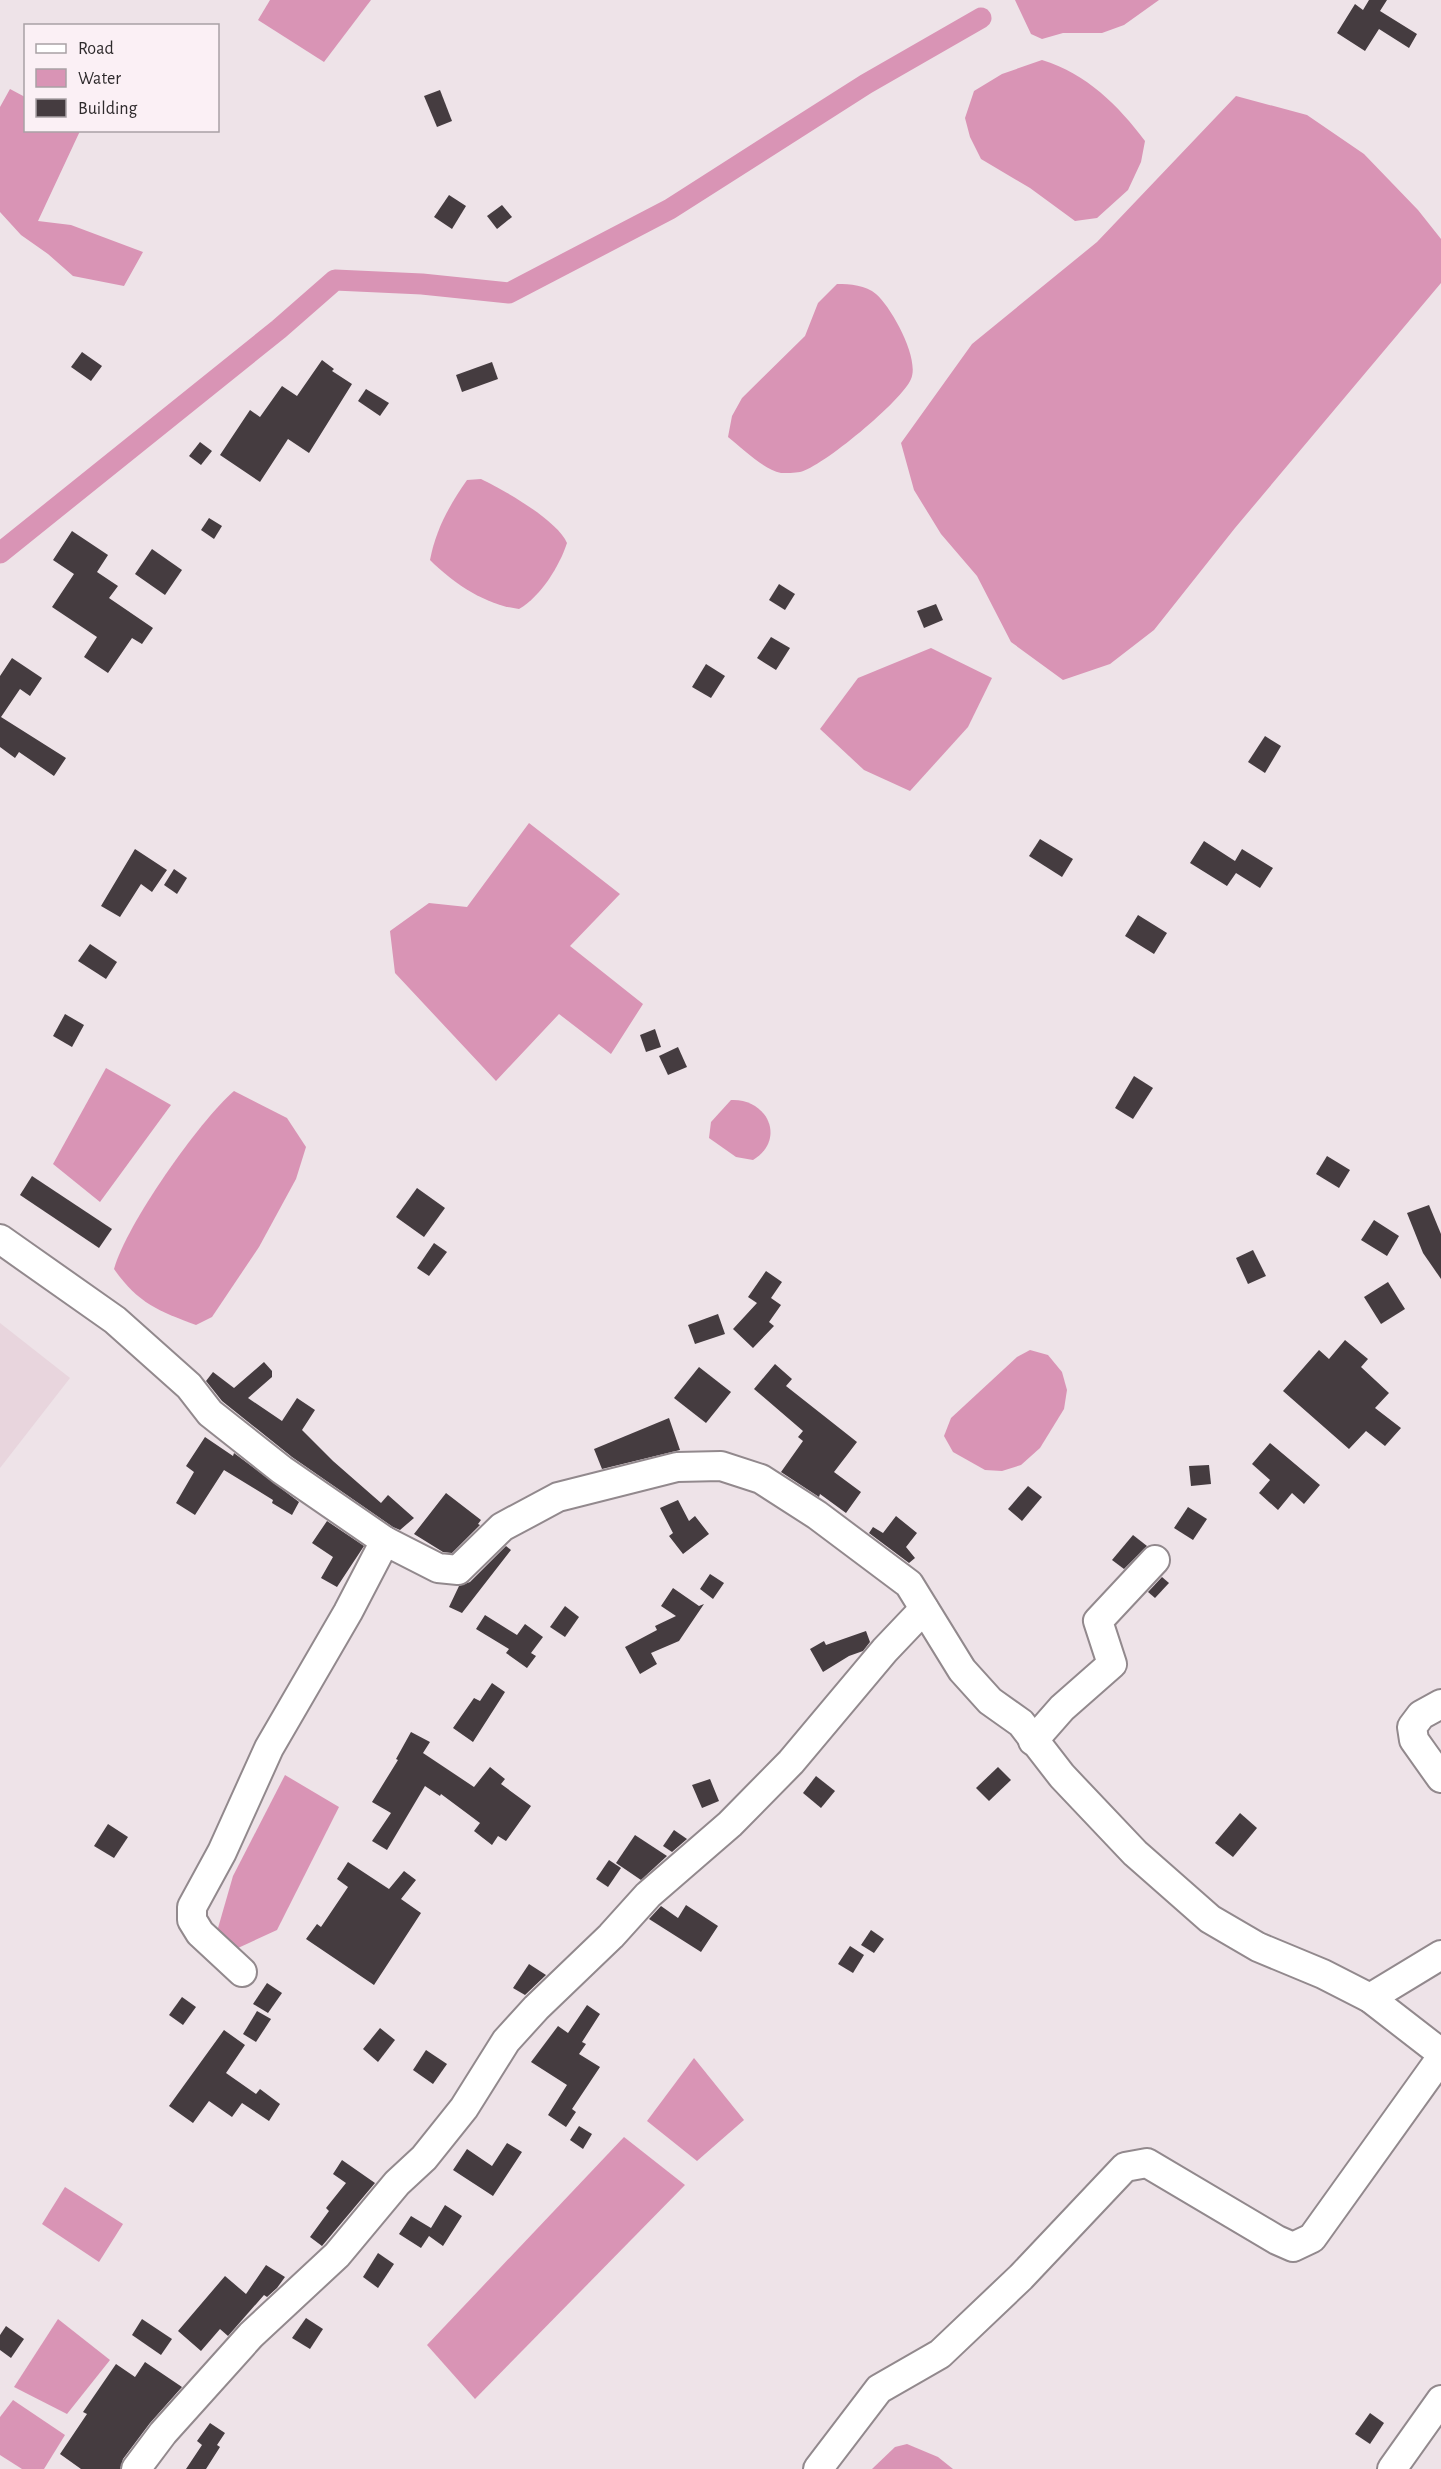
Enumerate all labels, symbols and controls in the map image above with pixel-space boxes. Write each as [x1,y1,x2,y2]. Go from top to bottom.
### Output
legend [24,24,219,132]
text: Road [78,40,114,58]
text: Water [78,70,121,88]
text: Building [78,100,138,118]

